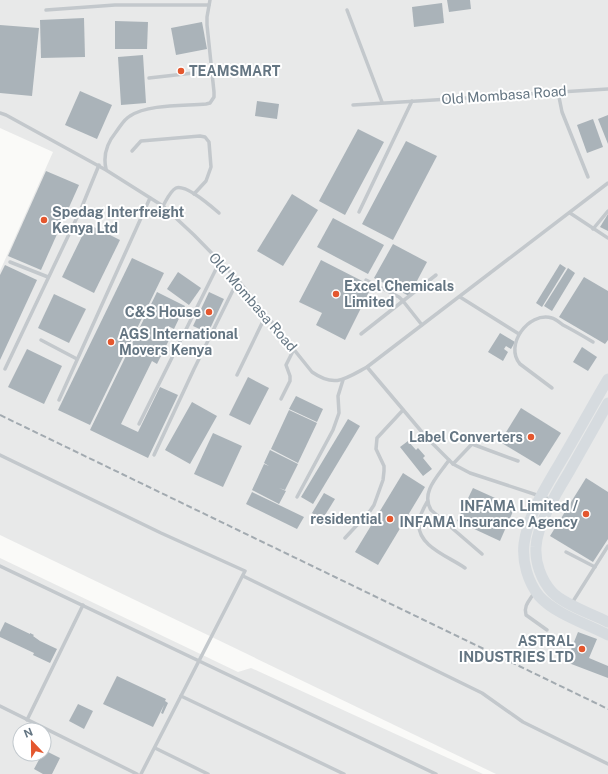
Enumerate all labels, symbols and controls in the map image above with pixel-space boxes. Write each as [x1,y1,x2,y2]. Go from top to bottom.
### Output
place label: TEAMSMART [189,63,281,79]
marker: TEAMSMART [176,66,186,76]
street label: Old Mombasa Road [441,83,567,107]
place label: Spedag Interfreight Kenya Ltd [52,204,185,236]
marker: Spedag Interfreight Kenya Ltd [39,215,49,225]
street label: Old Mombasa Road [206,249,300,355]
place label: Excel Chemicals Limited [344,278,454,310]
marker: Excel Chemicals Limited [331,289,341,299]
place label: C&S House [125,304,201,320]
marker: C&S House [204,307,214,317]
place label: AGS International Movers Kenya [119,326,239,358]
marker: AGS International Movers Kenya [106,337,116,347]
place label: Label Converters [409,429,523,445]
marker: Label Converters [526,432,536,442]
place label: INFAMA Limited / INFAMA Insurance Agency [399,498,579,530]
marker: INFAMA Limited / INFAMA Insurance Agency [581,509,591,519]
place label: residential [310,511,382,527]
marker: residential [385,514,395,524]
place label: ASTRAL INDUSTRIES LTD [459,633,574,665]
marker: ASTRAL INDUSTRIES LTD [577,644,587,654]
north arrow [12,722,52,762]
text: N [22,726,34,740]

